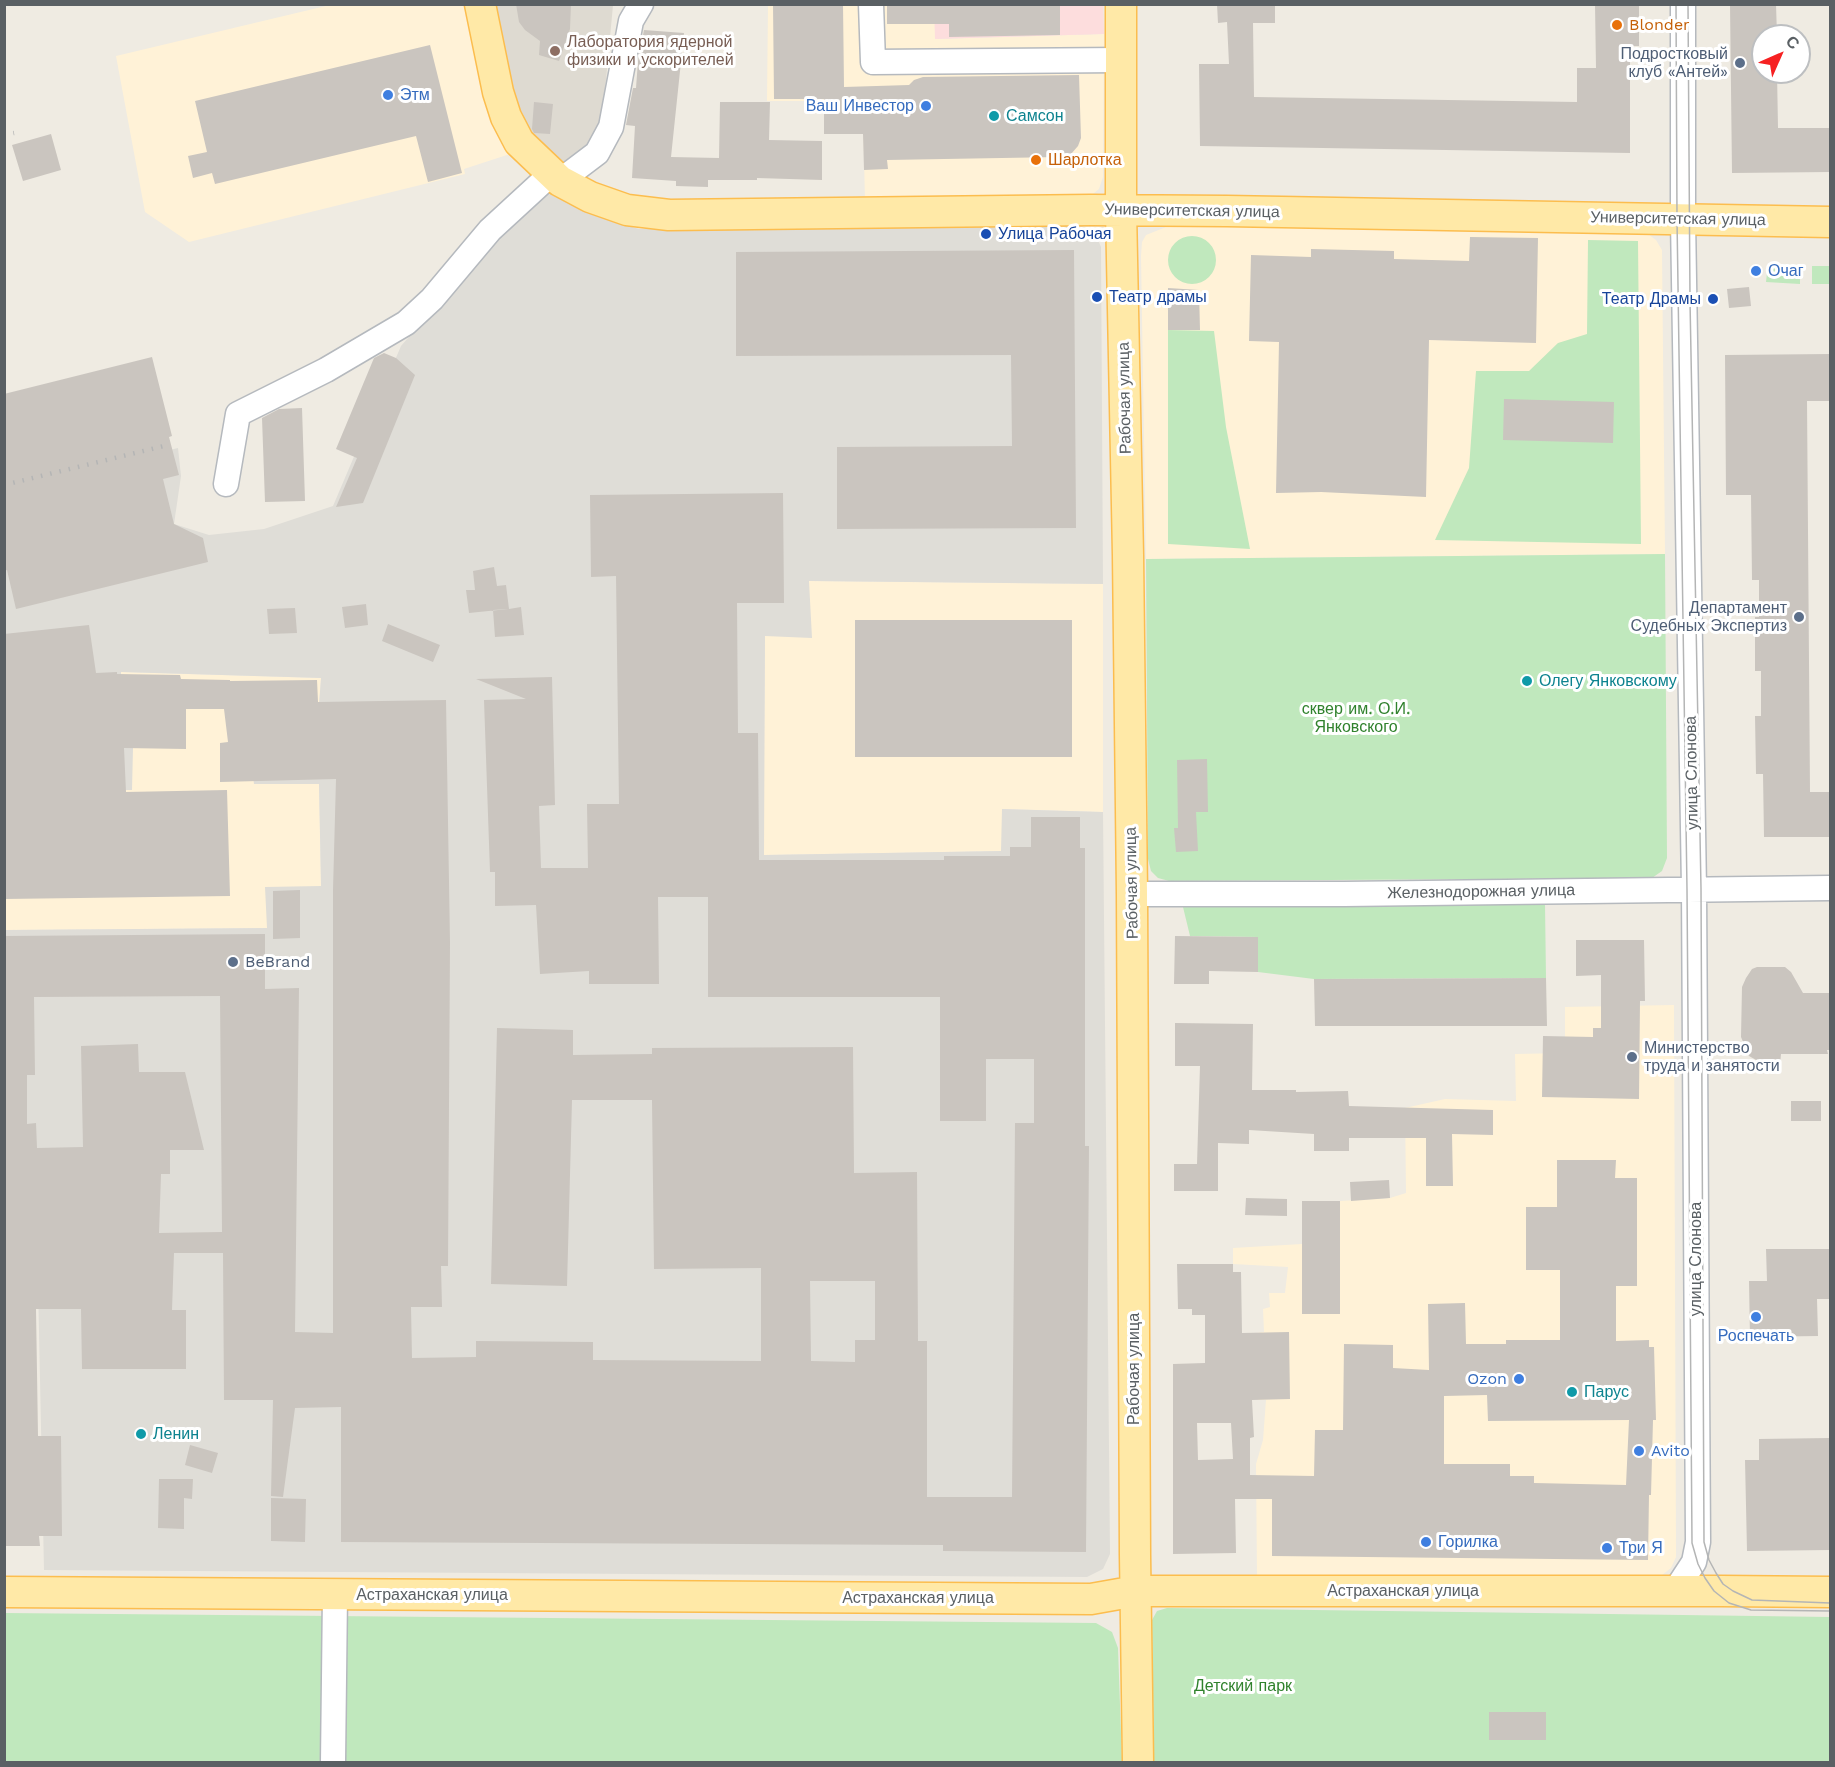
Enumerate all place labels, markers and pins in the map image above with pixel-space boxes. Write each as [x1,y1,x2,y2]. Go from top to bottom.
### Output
place label: Blonder [1629,15,1690,35]
marker: Blonder [1610,18,1624,32]
place label: Лаборатория ядерной физики и ускорителей [567,32,734,70]
marker: Лаборатория ядерной физики и ускорителей [548,44,562,58]
place label: Подростковый клуб «Антей» [1620,44,1728,82]
marker: Подростковый клуб «Антей» [1733,56,1747,70]
place label: Этм [400,85,430,105]
marker: Этм [381,88,395,102]
place label: Ваш Инвестор [806,96,914,116]
marker: Ваш Инвестор [919,99,933,113]
place label: Самсон [1006,106,1064,126]
marker: Самсон [987,109,1001,123]
place label: Шарлотка [1048,150,1122,170]
marker: Шарлотка [1029,153,1043,167]
place label: Улица Рабочая [998,224,1112,244]
marker: Улица Рабочая [979,227,993,241]
place label: Очаг [1768,261,1804,281]
marker: Очаг [1749,264,1763,278]
place label: Театр драмы [1109,287,1207,307]
place label: Театр Драмы [1602,289,1701,309]
marker: Театр драмы [1090,290,1104,304]
marker: Театр Драмы [1706,292,1720,306]
place label: Департамент Судебных Экспертиз [1631,598,1787,636]
marker: Департамент Судебных Экспертиз [1792,610,1806,624]
place label: Олегу Янковскому [1539,671,1677,691]
marker: Олегу Янковскому [1520,674,1534,688]
place label: BeBrand [245,952,310,972]
marker: BeBrand [226,955,240,969]
place label: Министерство труда и занятости [1644,1038,1780,1076]
marker: Министерство труда и занятости [1625,1050,1639,1064]
marker: Роспечать [1749,1310,1763,1324]
place label: Роспечать [1718,1326,1794,1346]
place label: Ozon [1467,1369,1507,1389]
marker: Ozon [1512,1372,1526,1386]
place label: Парус [1584,1382,1629,1402]
marker: Парус [1565,1385,1579,1399]
place label: Ленин [153,1424,199,1444]
marker: Ленин [134,1427,148,1441]
place label: Avito [1651,1441,1690,1461]
marker: Avito [1632,1444,1646,1458]
place label: Горилка [1438,1532,1498,1552]
marker: Горилка [1419,1535,1433,1549]
place label: Три Я [1619,1538,1663,1558]
marker: Три Я [1600,1541,1614,1555]

